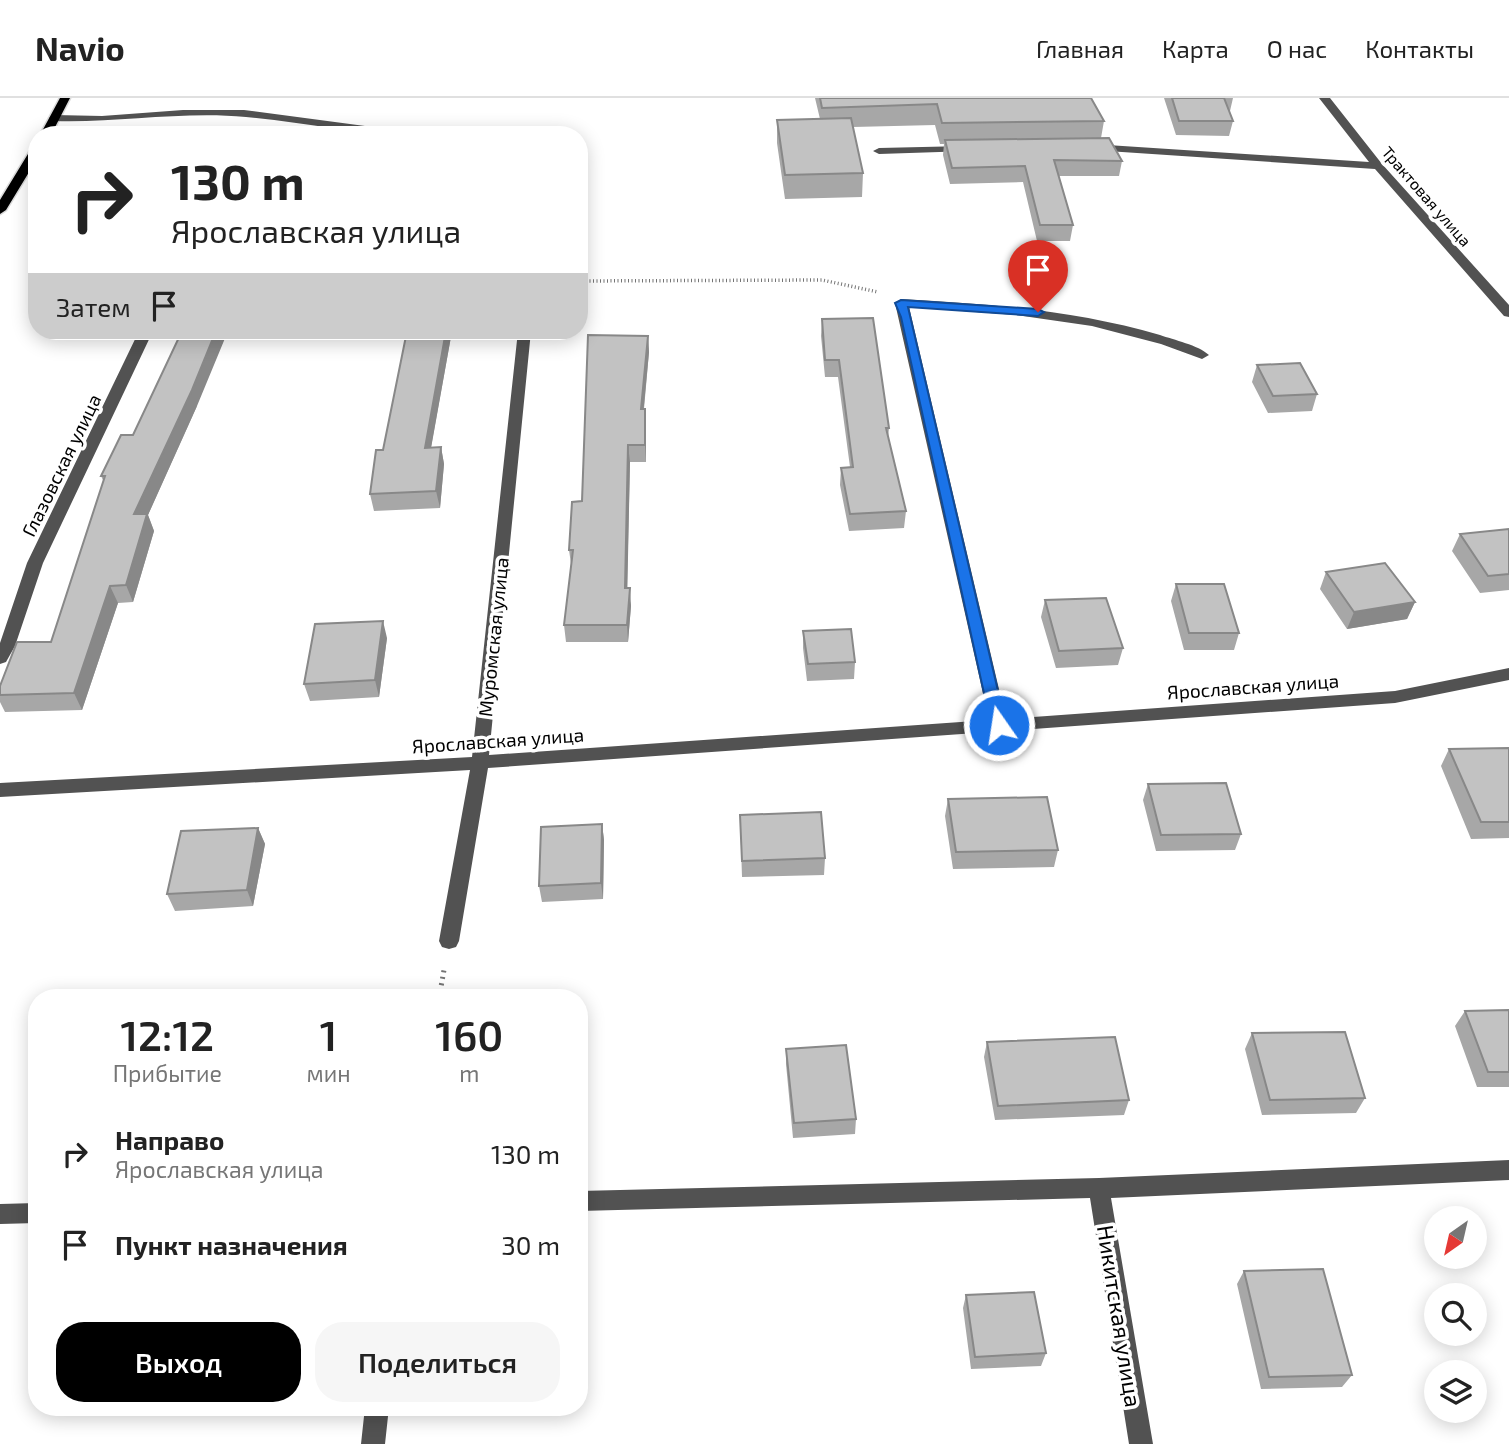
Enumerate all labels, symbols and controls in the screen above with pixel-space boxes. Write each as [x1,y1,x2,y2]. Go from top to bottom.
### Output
text: Navio [35,28,125,68]
text: Главная [1036,34,1124,63]
text: Карта [1162,34,1229,63]
text: О нас [1267,34,1327,63]
text: Контакты [1365,34,1474,63]
street label: Трактовая улица [1378,142,1476,250]
text: 130 m [171,151,305,210]
icon: right [56,154,147,245]
text: Ярославская улица [171,211,461,249]
pin [1008,240,1068,312]
icon: arrive [1019,251,1057,289]
icon: arrive [145,287,183,325]
text: Затем [56,291,131,322]
street label: Глазовская улица [17,390,106,540]
street label: Муромская улица [473,556,514,718]
street label: Ярославская улица [1166,669,1340,704]
position arrow [962,688,1036,762]
street label: Ярославская улица [411,723,585,758]
text: 12:12 [120,1009,214,1059]
text: 1 [320,1009,337,1059]
text: 160 [435,1009,503,1059]
text: Прибытие [113,1059,222,1087]
text: мин [307,1059,351,1087]
text: m [459,1059,479,1087]
text: Направо [115,1124,224,1155]
icon: right [56,1135,94,1173]
text: 130 m [491,1138,560,1169]
text: Ярославская улица [115,1155,324,1183]
north arrow [1424,1206,1488,1269]
map controls [1424,1206,1487,1423]
street label: Никитская улица [1091,1223,1148,1409]
icon: arrive [56,1226,94,1264]
text: Пункт назначения [115,1229,348,1260]
text: 30 m [501,1229,560,1260]
button: search [1424,1283,1487,1346]
button: Выход [56,1322,301,1402]
button: Поделиться [315,1322,560,1402]
button: layers [1424,1360,1487,1423]

